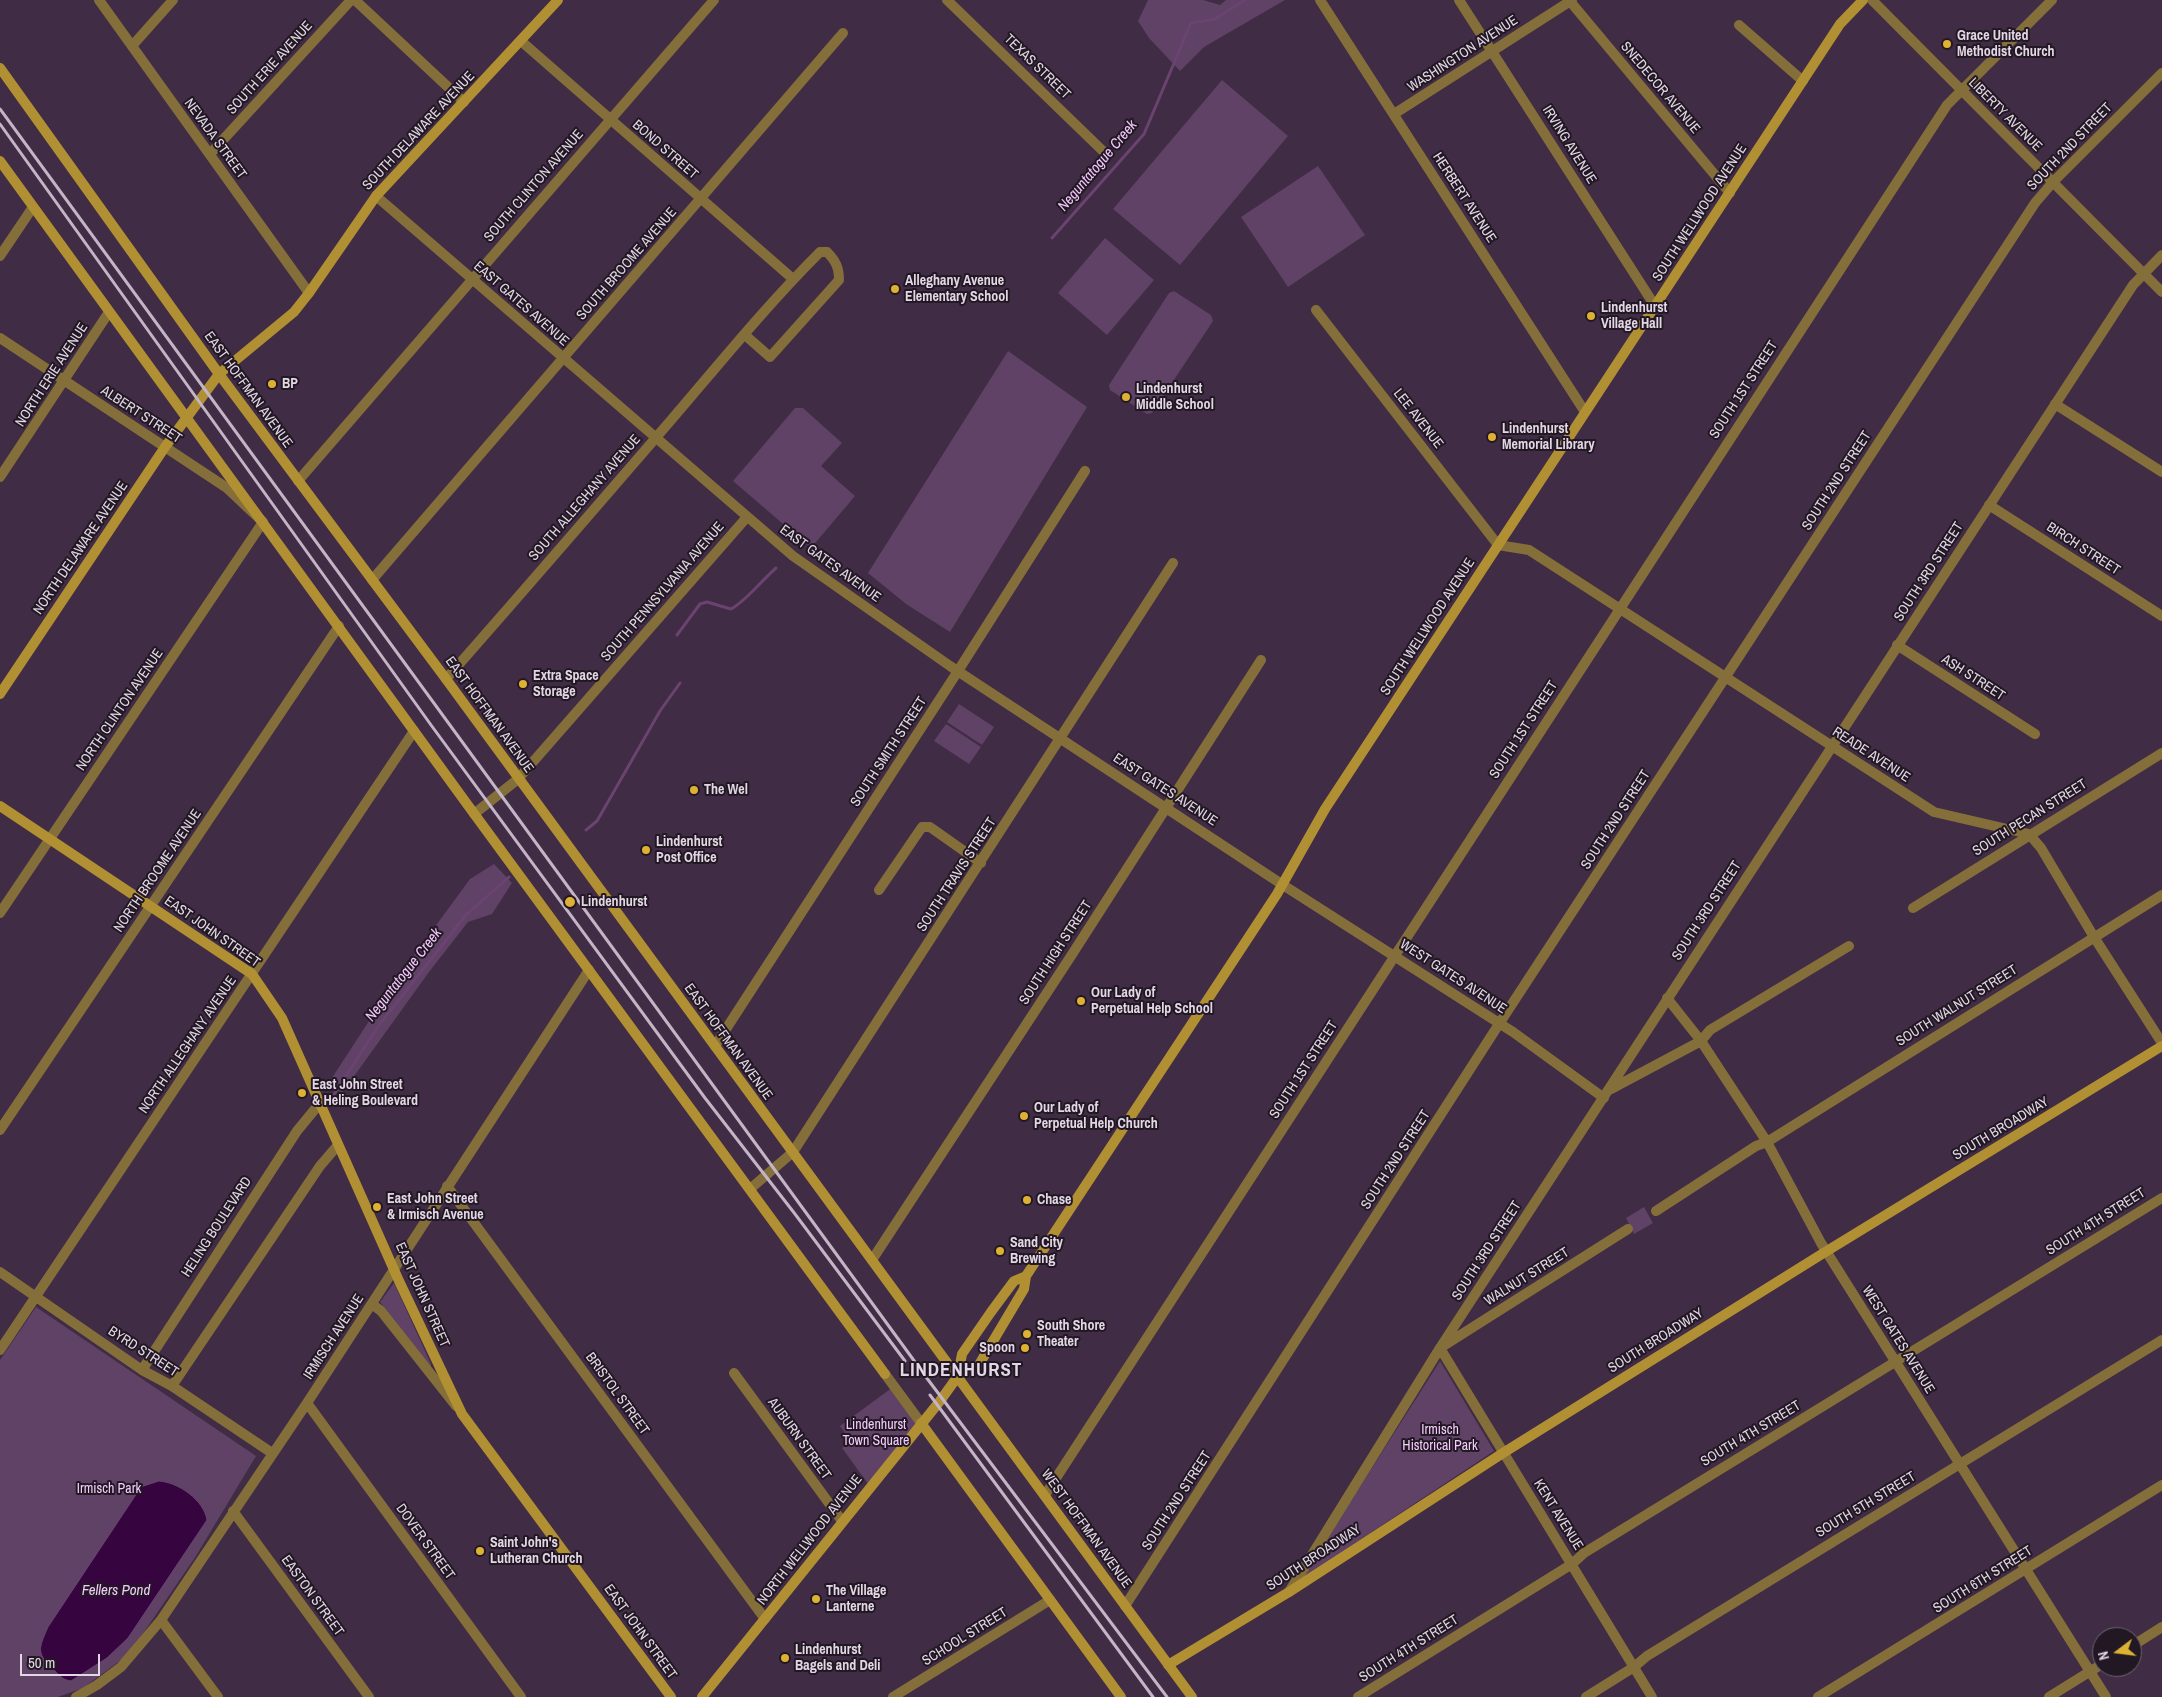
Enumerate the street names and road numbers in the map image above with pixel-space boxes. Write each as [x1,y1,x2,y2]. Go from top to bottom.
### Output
street label: WASHINGTON AVENUE [1405,12,1521,96]
street label: SOUTH ERIE AVENUE [224,18,316,118]
street label: TEXAS STREET [1000,31,1074,103]
street label: SNEDECOR AVENUE [1617,39,1703,137]
street label: SOUTH DELAWARE AVENUE [359,68,479,194]
street label: LIBERTY AVENUE [1965,75,2045,155]
street label: NEVADA STREET [180,96,250,182]
street label: SOUTH 2ND STREET [2024,100,2116,194]
street label: IRVING AVENUE [1538,103,1600,187]
street label: BOND STREET [629,117,701,183]
street label: SOUTH CLINTON AVENUE [481,126,587,246]
street label: SOUTH WELLWOOD AVENUE [1649,141,1751,285]
street label: HERBERT AVENUE [1429,150,1499,246]
street label: SOUTH BROOME AVENUE [573,204,681,324]
street label: EAST GATES AVENUE [470,258,572,350]
street label: NORTH ERIE AVENUE [12,320,92,430]
street label: EAST HOFFMAN AVENUE [200,329,296,451]
street label: SOUTH 1ST STREET [1706,338,1782,442]
street label: ALBERT STREET [97,383,185,447]
street label: LEE AVENUE [1389,386,1447,452]
street label: SOUTH 2ND STREET [1799,428,1875,534]
street label: SOUTH ALLEGHANY AVENUE [526,431,644,565]
street label: NORTH DELAWARE AVENUE [30,478,132,618]
street label: SOUTH PENNSYLVANIA AVENUE [598,519,728,665]
street label: SOUTH 3RD STREET [1891,519,1967,625]
street label: BIRCH STREET [2043,519,2123,579]
street label: EAST GATES AVENUE [776,522,884,606]
street label: SOUTH WELLWOOD AVENUE [1377,555,1479,699]
street label: NORTH CLINTON AVENUE [73,646,167,774]
street label: ASH STREET [1938,651,2008,705]
street label: EAST HOFFMAN AVENUE [441,654,537,776]
street label: SOUTH 1ST STREET [1486,678,1562,782]
street label: SOUTH SMITH STREET [847,694,931,810]
street label: READE AVENUE [1829,724,1913,786]
street label: EAST GATES AVENUE [1110,750,1220,830]
street label: SOUTH 2ND STREET [1578,767,1654,873]
street label: SOUTH PECAN STREET [1970,776,2090,860]
street label: NORTH BROOME AVENUE [111,806,205,936]
street label: SOUTH TRAVIS STREET [914,815,1000,935]
street label: SOUTH 3RD STREET [1669,858,1745,964]
street label: EAST JOHN STREET [161,893,263,971]
street label: SOUTH HIGH STREET [1016,898,1096,1008]
street label: WEST GATES AVENUE [1396,936,1510,1018]
street label: SOUTH WALNUT STREET [1893,962,2021,1050]
street label: NORTH ALLEGHANY AVENUE [136,973,240,1117]
street label: EAST HOFFMAN AVENUE [680,981,776,1103]
street label: SOUTH 1ST STREET [1266,1018,1342,1122]
street label: SOUTH BROADWAY [1950,1094,2052,1164]
street label: SOUTH 2ND STREET [1358,1107,1434,1213]
street label: HELING BOULEVARD [178,1174,256,1280]
street label: SOUTH 4TH STREET [2043,1185,2149,1259]
street label: SOUTH 3RD STREET [1449,1198,1525,1304]
street label: EAST JOHN STREET [391,1240,453,1350]
street label: WALNUT STREET [1482,1244,1572,1310]
street label: WEST GATES AVENUE [1858,1283,1938,1397]
street label: IRMISCH AVENUE [300,1291,368,1383]
street label: SOUTH BROADWAY [1605,1305,1707,1377]
street label: BYRD STREET [105,1323,181,1381]
street label: BRISTOL STREET [582,1350,652,1438]
street label: AUBURN STREET [764,1395,834,1483]
street label: SOUTH 4TH STREET [1698,1398,1804,1470]
street label: SOUTH 2ND STREET [1139,1448,1215,1554]
street label: WEST HOFFMAN AVENUE [1037,1466,1135,1592]
street label: SOUTH 5TH STREET [1813,1469,1919,1541]
street label: NORTH WELLWOOD AVENUE [754,1471,866,1609]
street label: KENT AVENUE [1530,1477,1586,1553]
street label: DOVER STREET [392,1501,458,1583]
street label: SOUTH BROADWAY [1264,1521,1364,1595]
street label: SOUTH 6TH STREET [1930,1543,2036,1617]
street label: EASTON STREET [277,1552,347,1640]
street label: EAST JOHN STREET [600,1581,680,1683]
street label: SCHOOL STREET [919,1604,1011,1670]
street label: SOUTH 4TH STREET [1356,1612,1462,1686]

